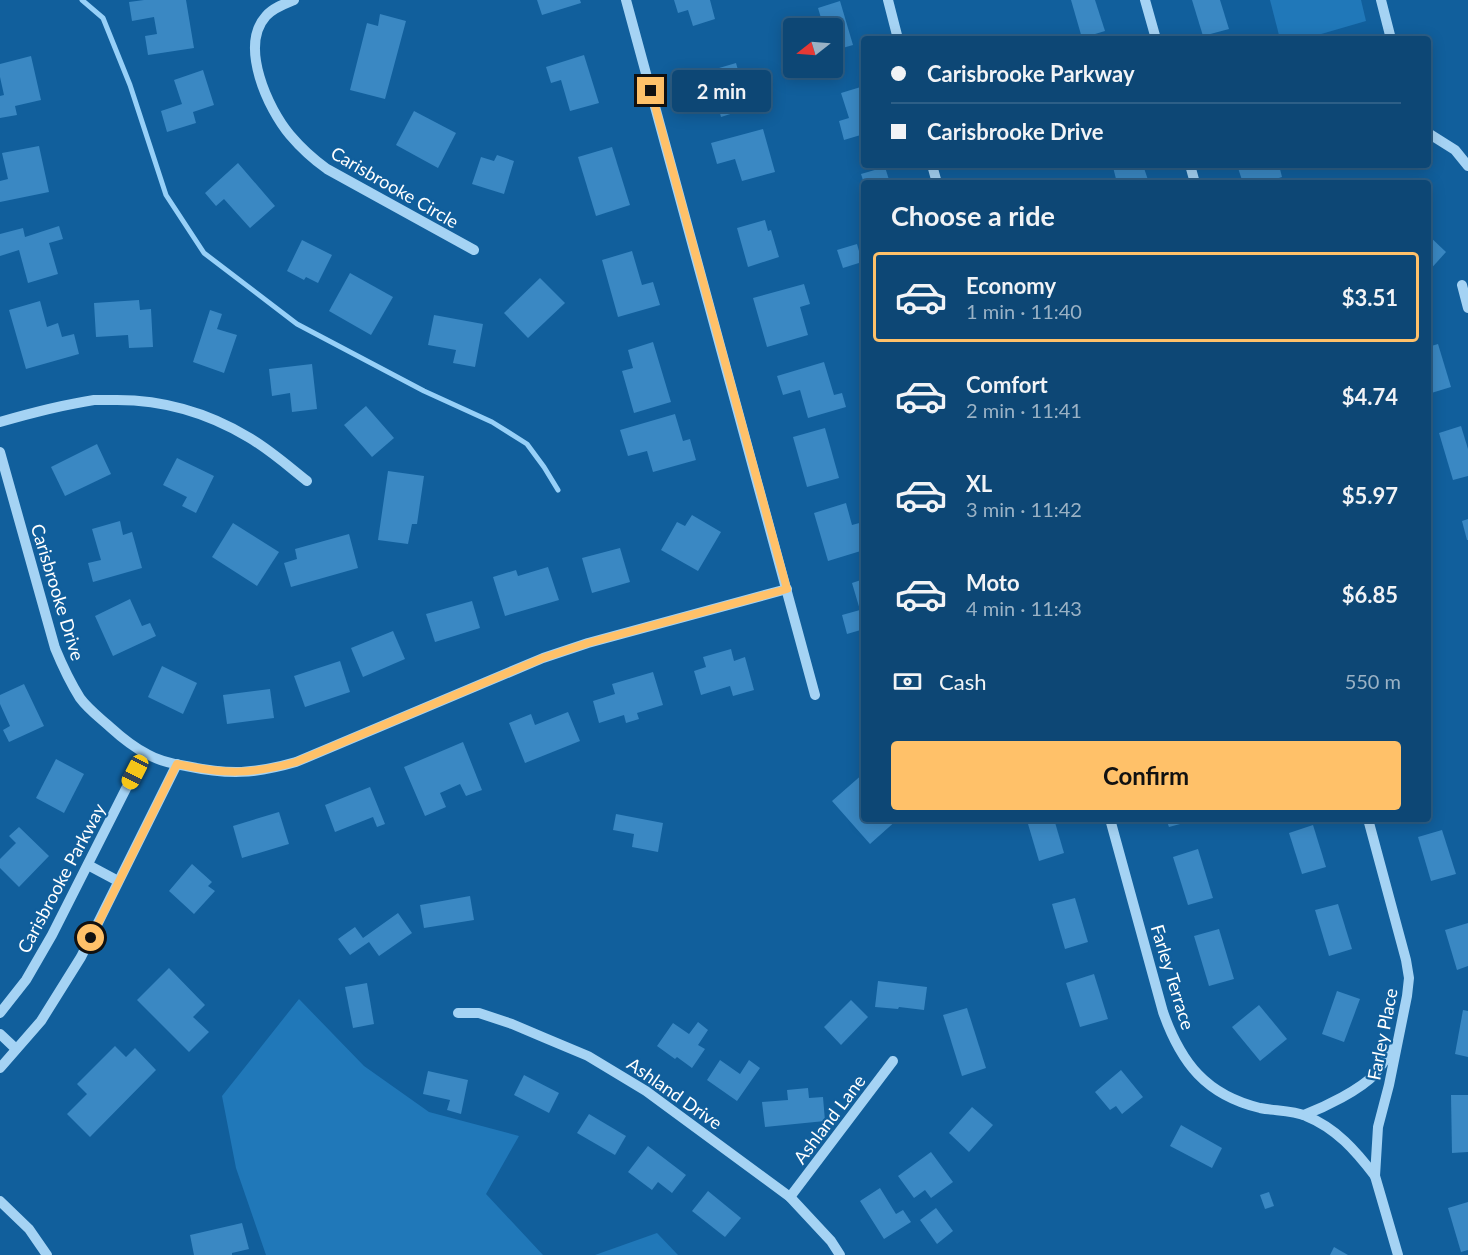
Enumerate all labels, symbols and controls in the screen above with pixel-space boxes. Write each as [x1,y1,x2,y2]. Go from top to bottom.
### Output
north arrow [783,18,843,78]
map controls [783,18,843,78]
text: Carisbrooke Parkway [927,60,1134,87]
callout: 2 min [672,70,771,112]
route end [637,77,664,104]
text: 2 min [697,79,746,103]
text: Carisbrooke Drive [927,118,1103,145]
street label: Carisbrooke Circle [327,141,463,233]
text: Choose a ride [891,199,1055,232]
icon: car [894,270,948,324]
text: Economy [966,272,1056,299]
text: $3.51 [1342,284,1398,311]
text: 1 min · 11:40 [966,299,1082,323]
icon: car [894,369,948,423]
text: Comfort [966,371,1048,398]
text: $4.74 [1342,383,1398,410]
text: 2 min · 11:41 [966,398,1082,422]
icon: car [894,468,948,522]
text: XL [966,470,992,497]
text: $5.97 [1342,482,1398,509]
text: 3 min · 11:42 [966,497,1082,521]
street label: Carisbrooke Drive [27,521,89,663]
icon: car [894,567,948,621]
text: Moto [966,569,1020,596]
text: $6.85 [1342,581,1398,608]
text: 4 min · 11:43 [966,596,1082,620]
icon: cash [891,665,924,698]
text: Cash [939,668,986,695]
text: 550 m [1345,669,1401,693]
button: Confirm [891,741,1401,810]
car [119,752,151,792]
street label: Carisbrooke Parkway [12,799,110,957]
street label: Farley Terrace [1147,922,1199,1032]
route start [77,924,104,951]
street label: Farley Place [1362,986,1402,1082]
street label: Ashland Drive [623,1052,727,1134]
street label: Ashland Lane [788,1070,870,1168]

